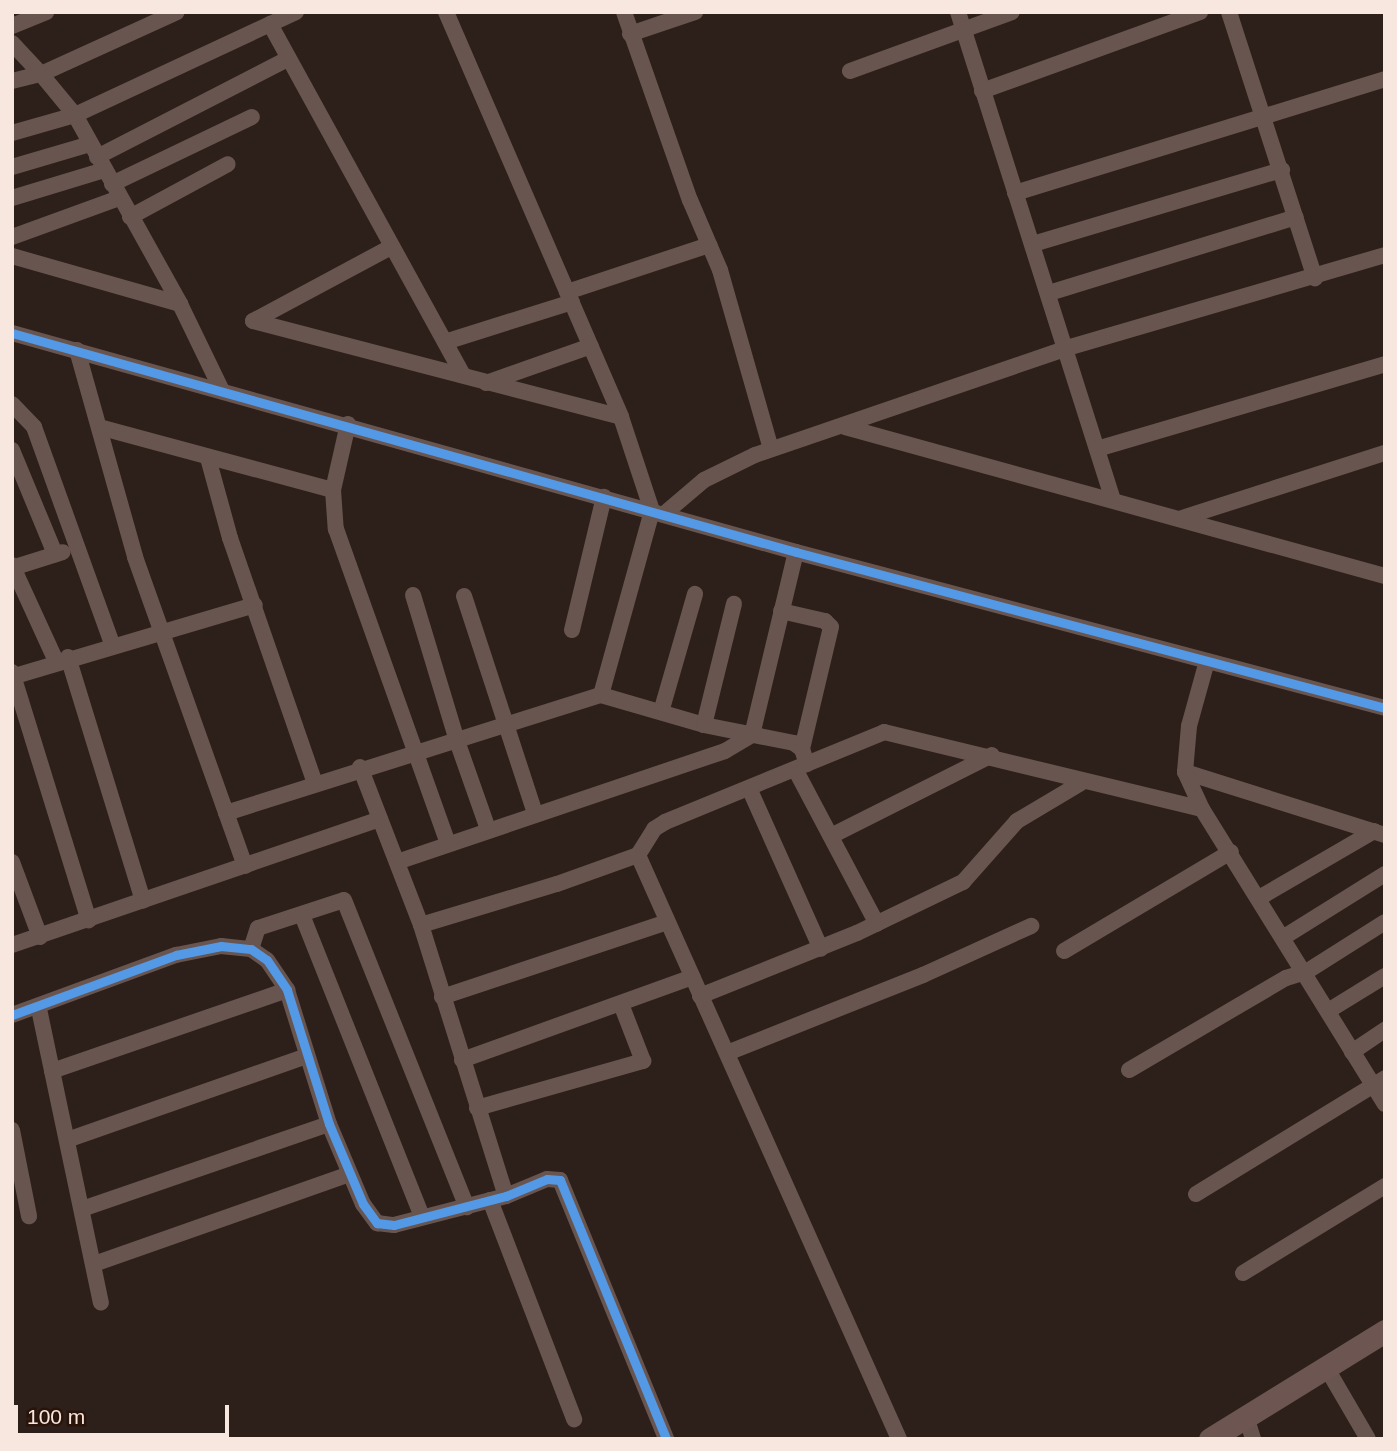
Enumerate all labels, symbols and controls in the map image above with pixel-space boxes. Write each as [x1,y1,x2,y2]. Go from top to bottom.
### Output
scale bar [18,1392,233,1436]
text: 100 m [27,1405,85,1428]

